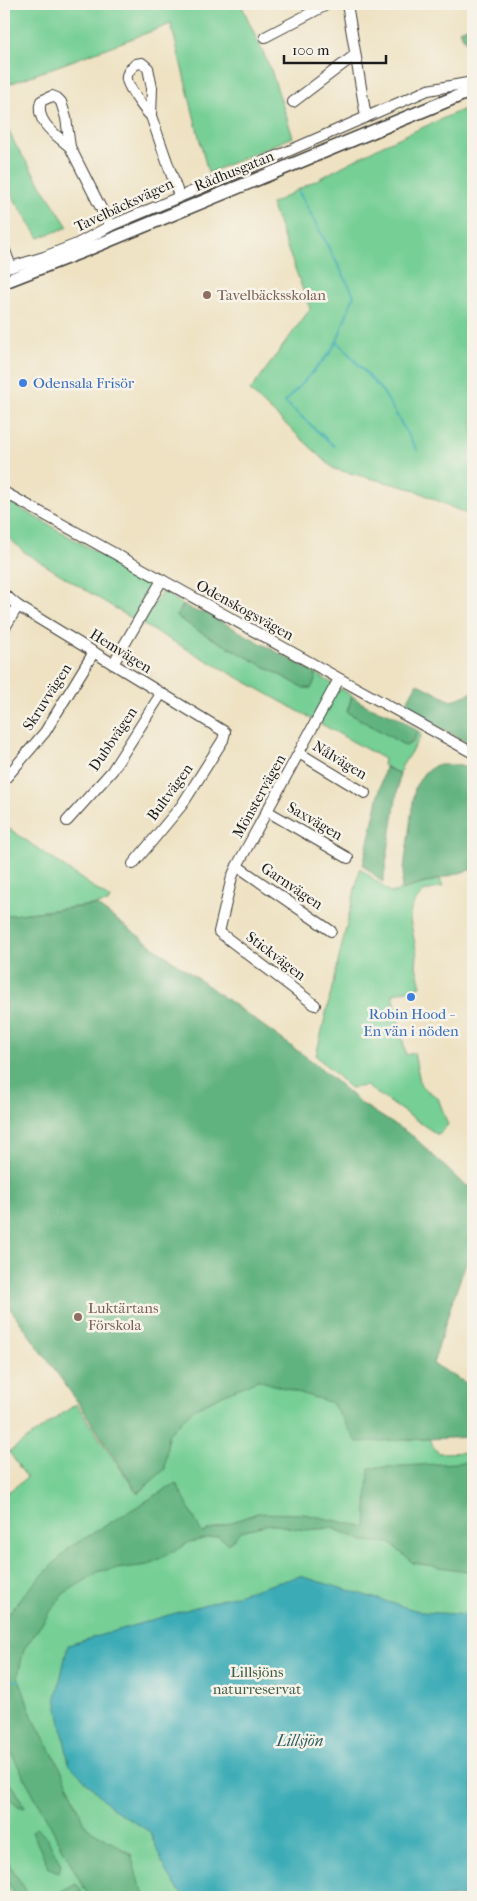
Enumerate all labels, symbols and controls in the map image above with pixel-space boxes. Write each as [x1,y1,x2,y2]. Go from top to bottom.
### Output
scale bar [284,32,387,64]
text: 100 m [292,41,330,59]
street label: Rådhusgatan [191,147,277,195]
street label: Tavelbäcksvägen [72,174,177,236]
place label: Tavelbäcksskolan [217,286,326,304]
marker: Tavelbäcksskolan [201,289,213,301]
place label: Odensala Frisör [33,374,135,392]
marker: Odensala Frisör [17,377,29,389]
street label: Odenskogsvägen [193,576,297,644]
street label: Hemvägen [87,625,156,677]
street label: Skruvvägen [19,660,75,734]
street label: Dubbvägen [85,703,141,775]
street label: Nålvägen [309,737,371,783]
street label: Mönstervägen [229,751,290,841]
street label: Bultvägen [143,760,197,824]
street label: Saxvägen [284,798,346,844]
street label: Garnvägen [258,859,327,913]
street label: Stickvägen [243,928,310,984]
marker: Robin Hood - En vän i nöden [405,991,417,1003]
place label: Robin Hood - En vän i nöden [363,1005,459,1040]
place label: Luktärtans Förskola [88,1299,159,1334]
marker: Luktärtans Förskola [72,1311,84,1323]
park label: Lillsjöns naturreservat [213,1663,302,1698]
water label: Lillsjön [276,1731,323,1750]

